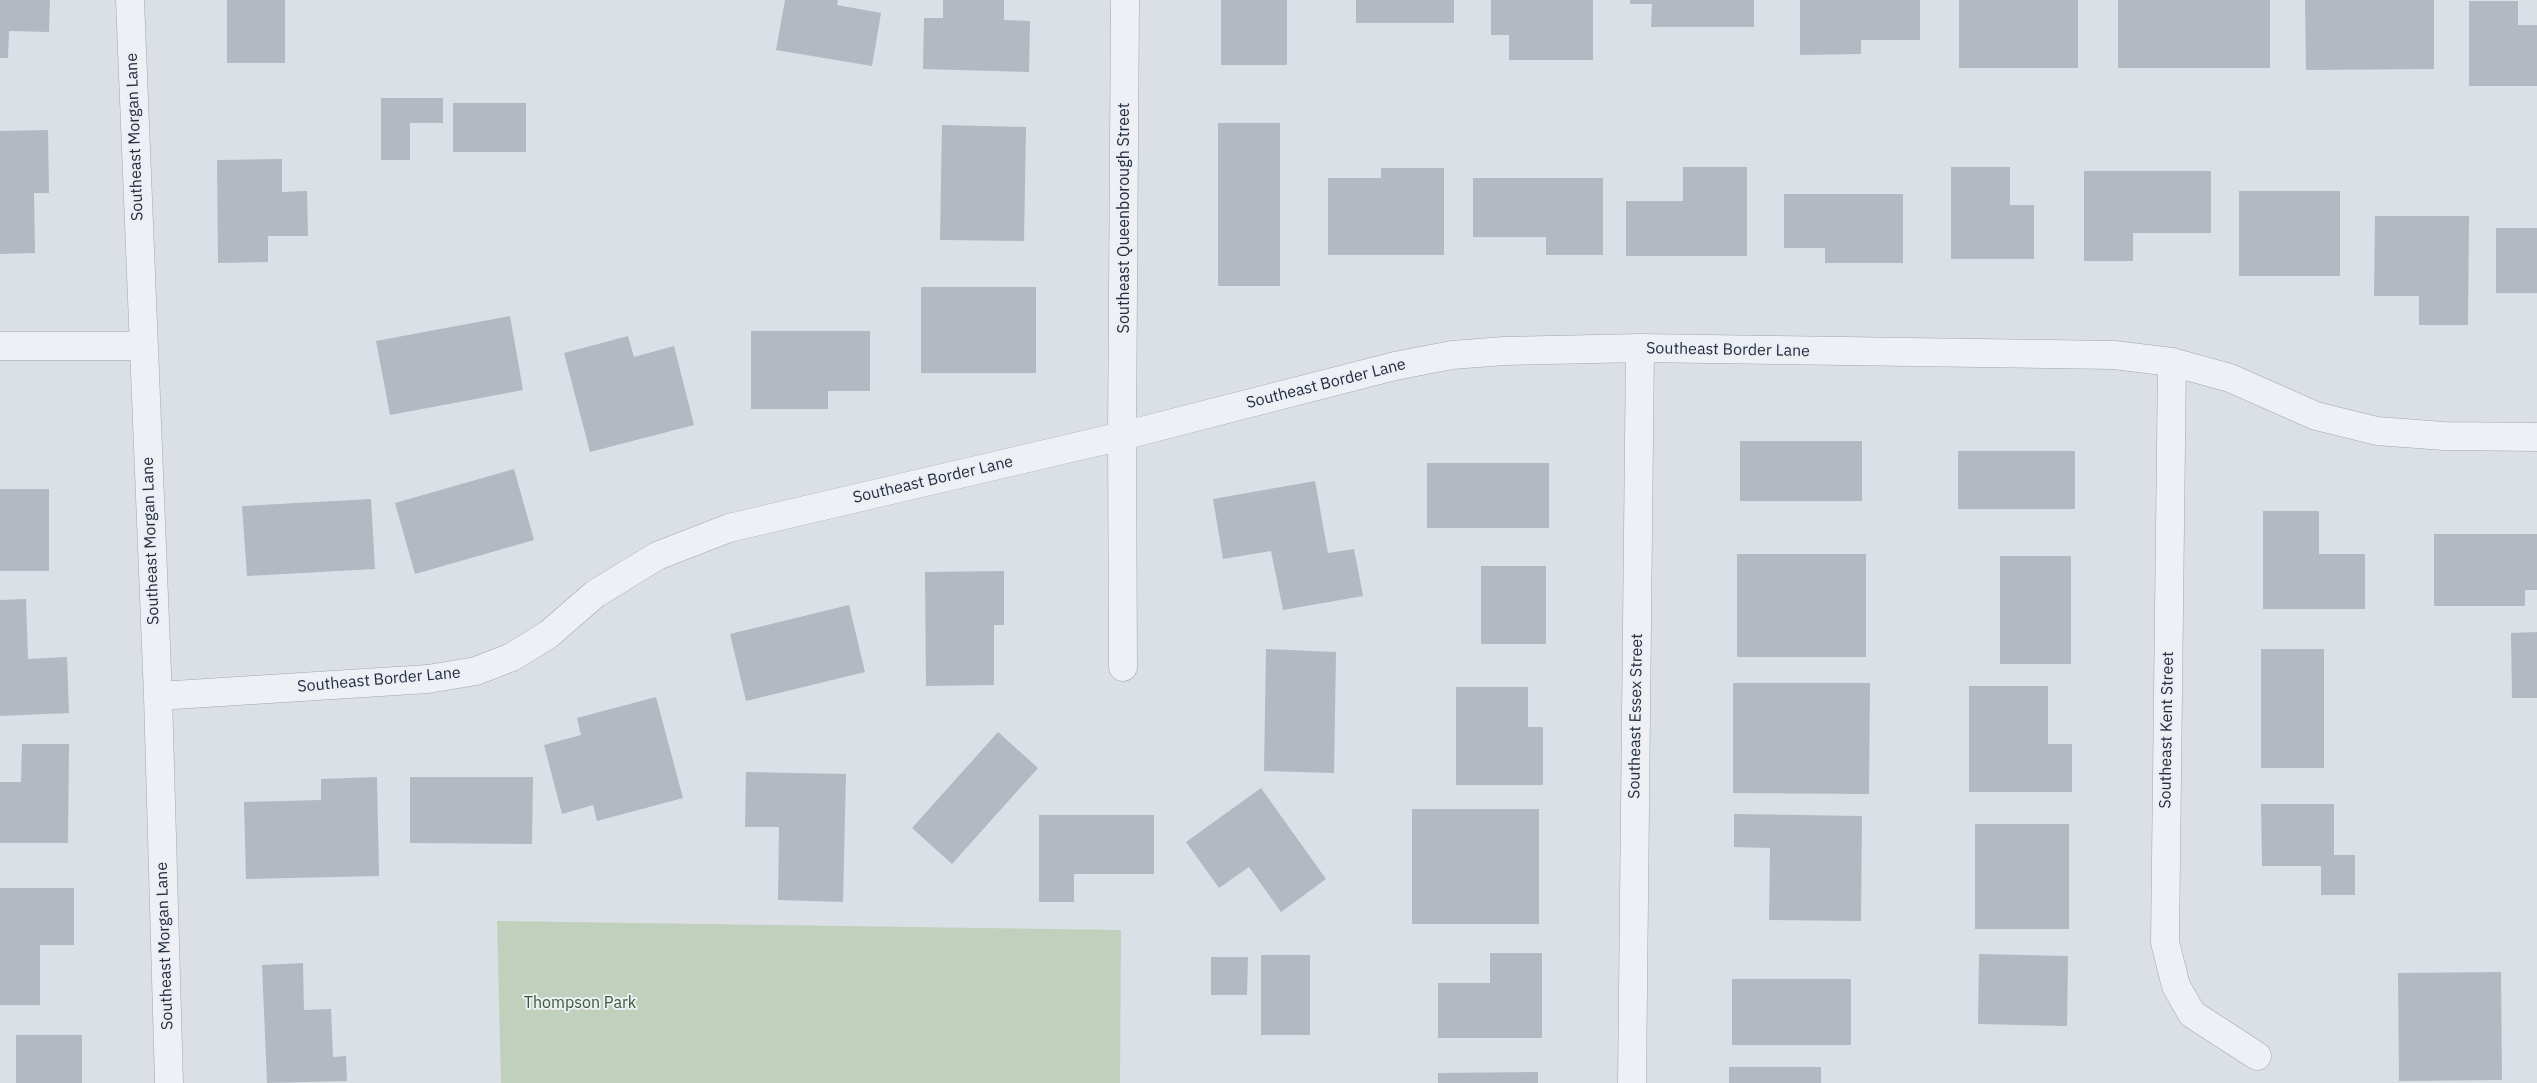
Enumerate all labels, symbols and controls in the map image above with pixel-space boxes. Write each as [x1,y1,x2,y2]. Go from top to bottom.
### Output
street label: Southeast Morgan Lane [122,53,148,221]
street label: Southeast Queenborough Street [1114,103,1134,333]
street label: Southeast Border Lane [1646,339,1810,361]
street label: Southeast Border Lane [1244,355,1408,413]
street label: Southeast Border Lane [851,452,1015,508]
street label: Southeast Morgan Lane [138,457,164,625]
street label: Southeast Essex Street [1625,633,1647,799]
street label: Southeast Kent Street [2156,651,2178,809]
street label: Southeast Border Lane [297,663,461,697]
street label: Southeast Morgan Lane [152,862,178,1030]
park label: Thompson Park [524,993,636,1013]

